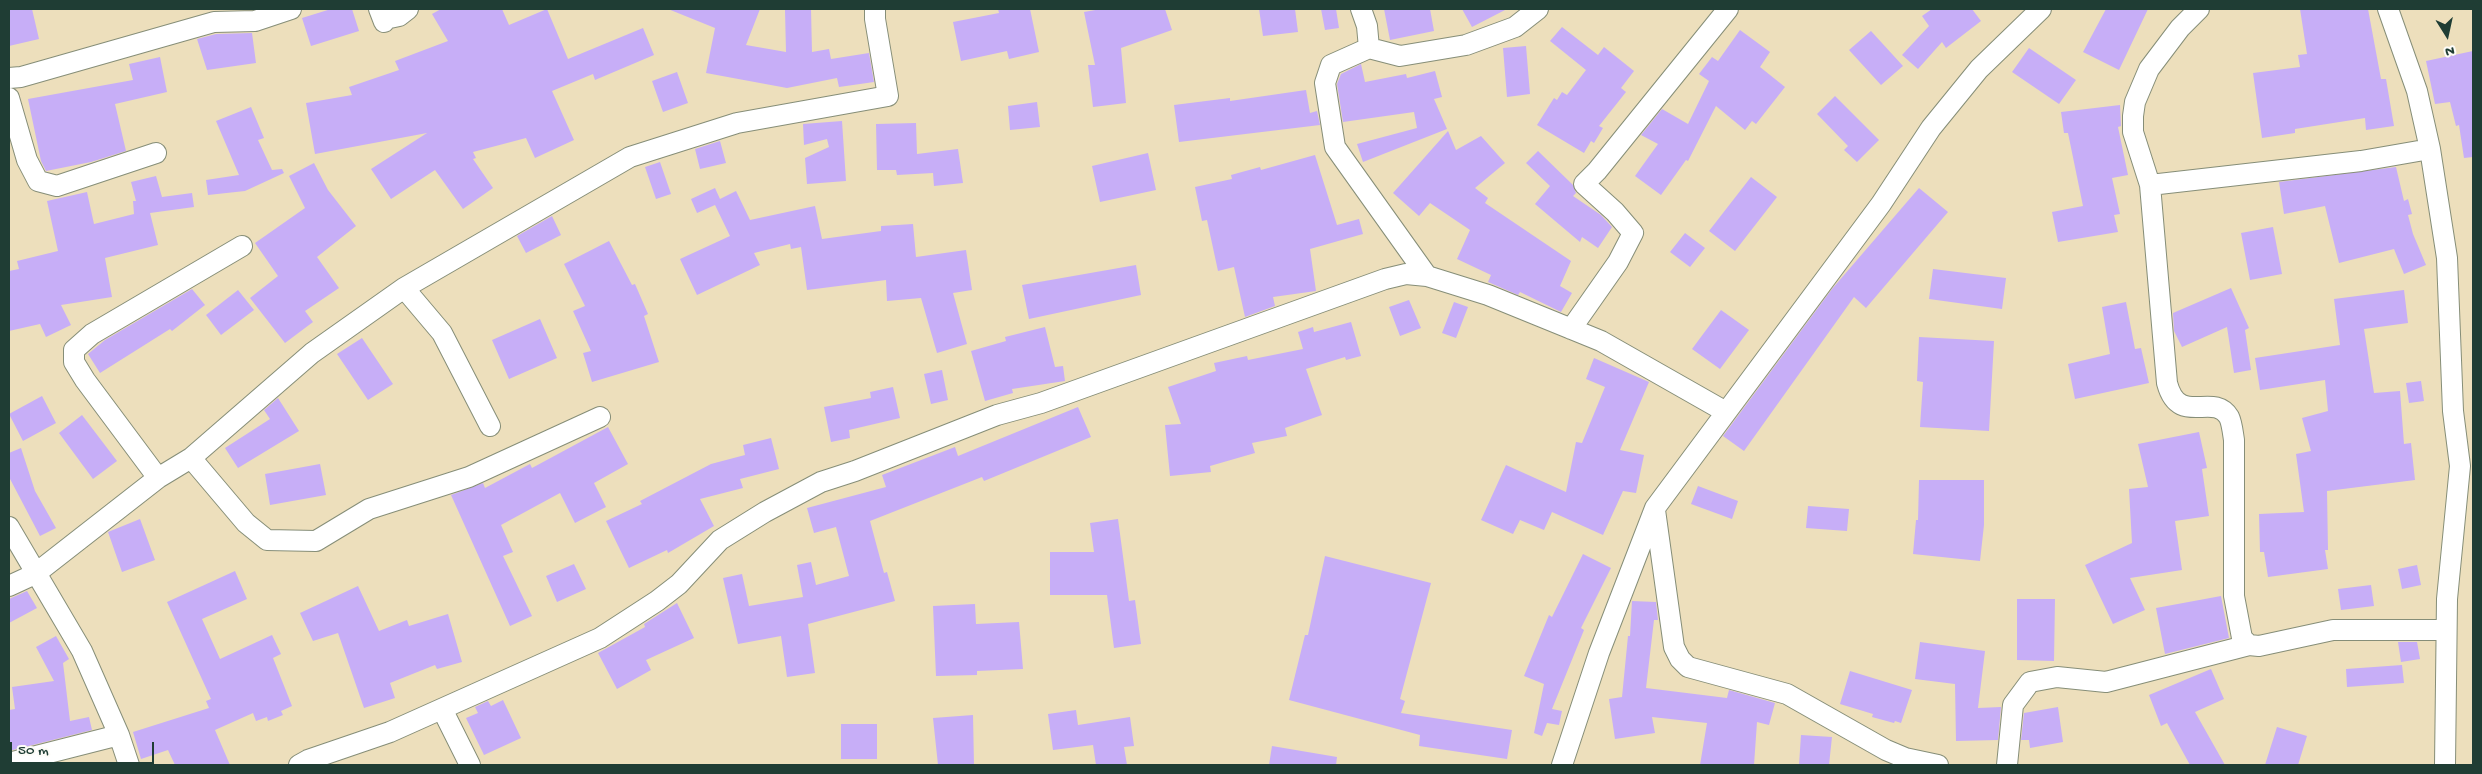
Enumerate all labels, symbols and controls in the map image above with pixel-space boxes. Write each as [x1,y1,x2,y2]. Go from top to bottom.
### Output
north arrow [2422,10,2472,60]
text: N [2444,41,2456,59]
scale bar [12,732,156,764]
text: 50 m [18,742,49,760]

